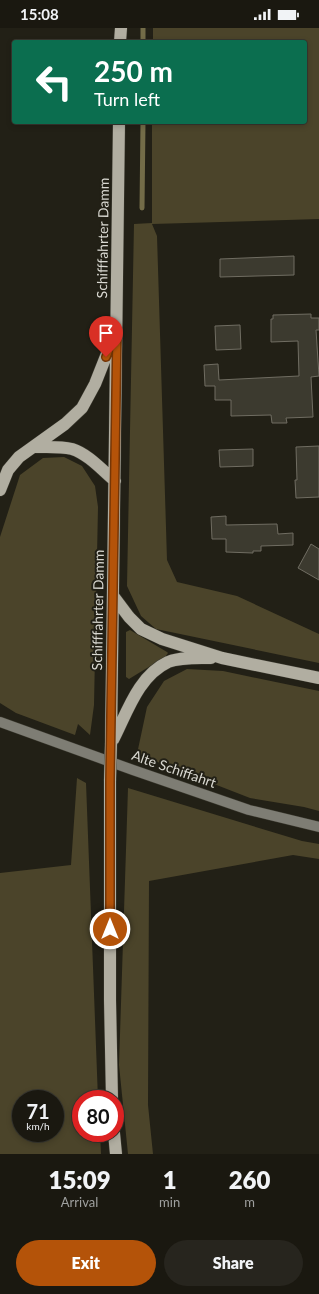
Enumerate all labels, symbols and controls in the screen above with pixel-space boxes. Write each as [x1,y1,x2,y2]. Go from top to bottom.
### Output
text: 15:08 [20,5,59,23]
text: 250 m [94,54,173,88]
icon: left [28,56,80,108]
text: Turn left [94,88,160,110]
street label: Schifffahrter Damm [93,178,112,298]
pin [89,316,123,357]
icon: arrive [95,322,117,344]
street label: Schifffahrter Damm [88,550,107,670]
street label: Alte Schiffahrt [130,746,219,791]
position arrow [89,908,131,950]
speed limit sign: 80 [72,1090,124,1142]
text: 71 [26,1099,50,1123]
text: km/h [26,1120,50,1132]
text: 15:09 [49,1165,111,1194]
text: 1 [163,1165,177,1194]
text: 260 [229,1165,270,1194]
text: Arrival [61,1194,98,1210]
text: min [159,1194,180,1210]
text: m [244,1194,255,1210]
button: Exit [16,1240,156,1286]
button: Share [164,1240,303,1286]

